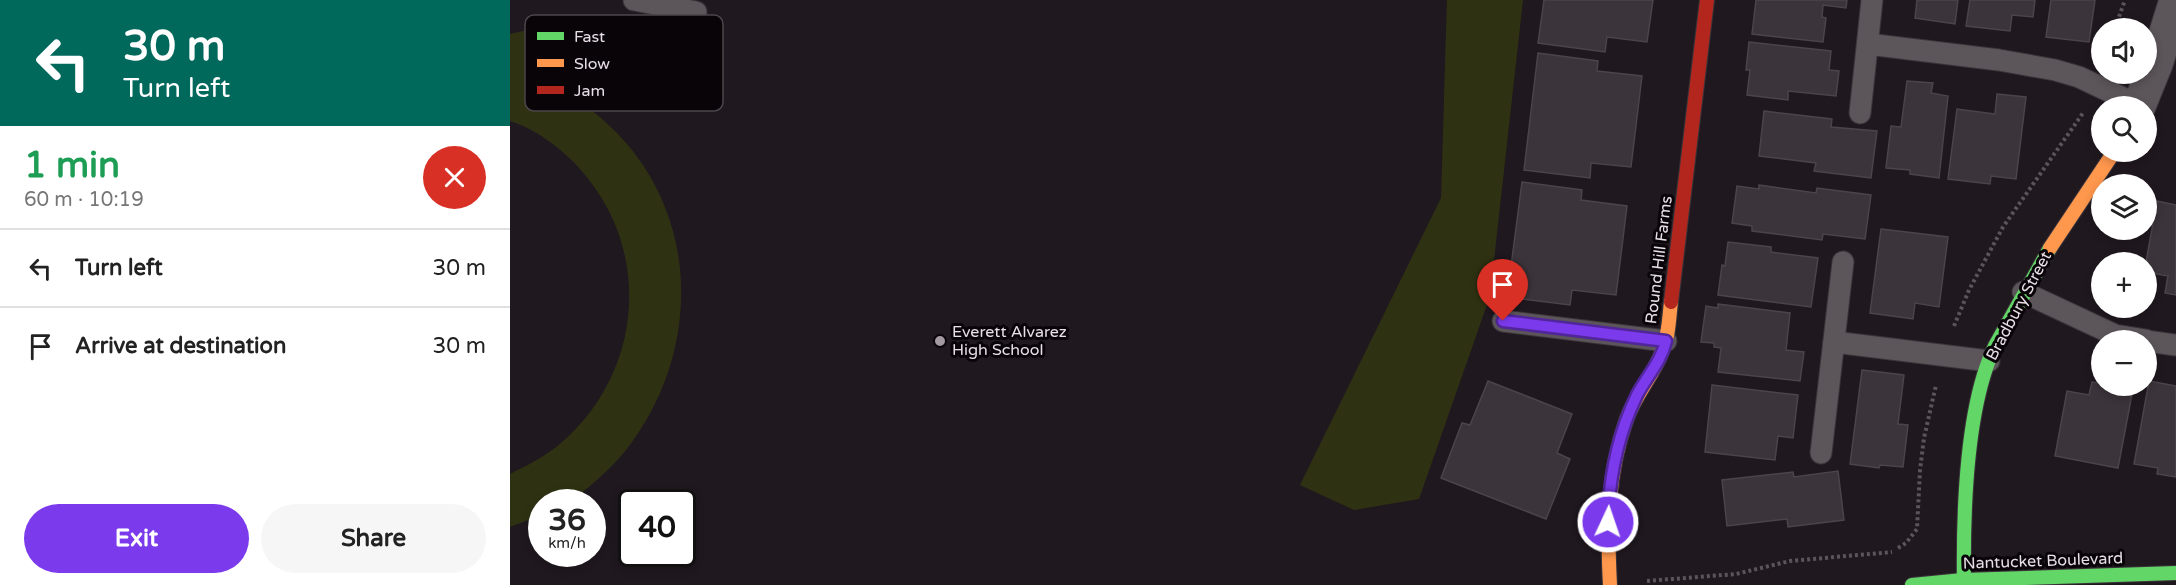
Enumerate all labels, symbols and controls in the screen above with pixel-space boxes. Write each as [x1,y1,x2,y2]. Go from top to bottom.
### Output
legend [525,15,723,111]
map controls [2091,18,2157,396]
button: sound [2091,18,2157,84]
text: 30 m [123,21,225,72]
icon: left [24,24,102,102]
text: Fast [574,27,605,47]
text: Slow [574,54,610,74]
text: Turn left [123,72,230,105]
text: Jam [574,81,605,101]
button: search [2091,96,2157,162]
text: 1 min [24,144,120,187]
button: close [423,146,486,209]
button: layers [2091,174,2157,240]
text: 60 m · 10:19 [24,188,144,212]
street label: Round Hill Farms [1641,195,1677,325]
street label: Bradbury Street [1982,248,2056,364]
icon: left [24,252,57,285]
button: + [2091,252,2157,318]
text: Turn left [75,255,163,281]
text: 30 m [432,255,486,281]
pin [1477,259,1528,321]
icon: arrive [1486,268,1519,301]
place label: Everett Alvarez High School [952,322,1067,360]
icon: arrive [24,330,57,363]
button: − [2091,330,2157,396]
text: Arrive at destination [75,333,286,359]
text: 30 m [432,333,486,359]
marker: Everett Alvarez High School [933,334,947,348]
speed limit sign: 40 [618,489,696,567]
position arrow [1576,490,1640,554]
text: 36 [548,502,586,539]
button: Exit [24,504,249,573]
button: Share [261,504,486,573]
text: km/h [548,534,586,552]
street label: Nantucket Boulevard [1962,548,2124,574]

